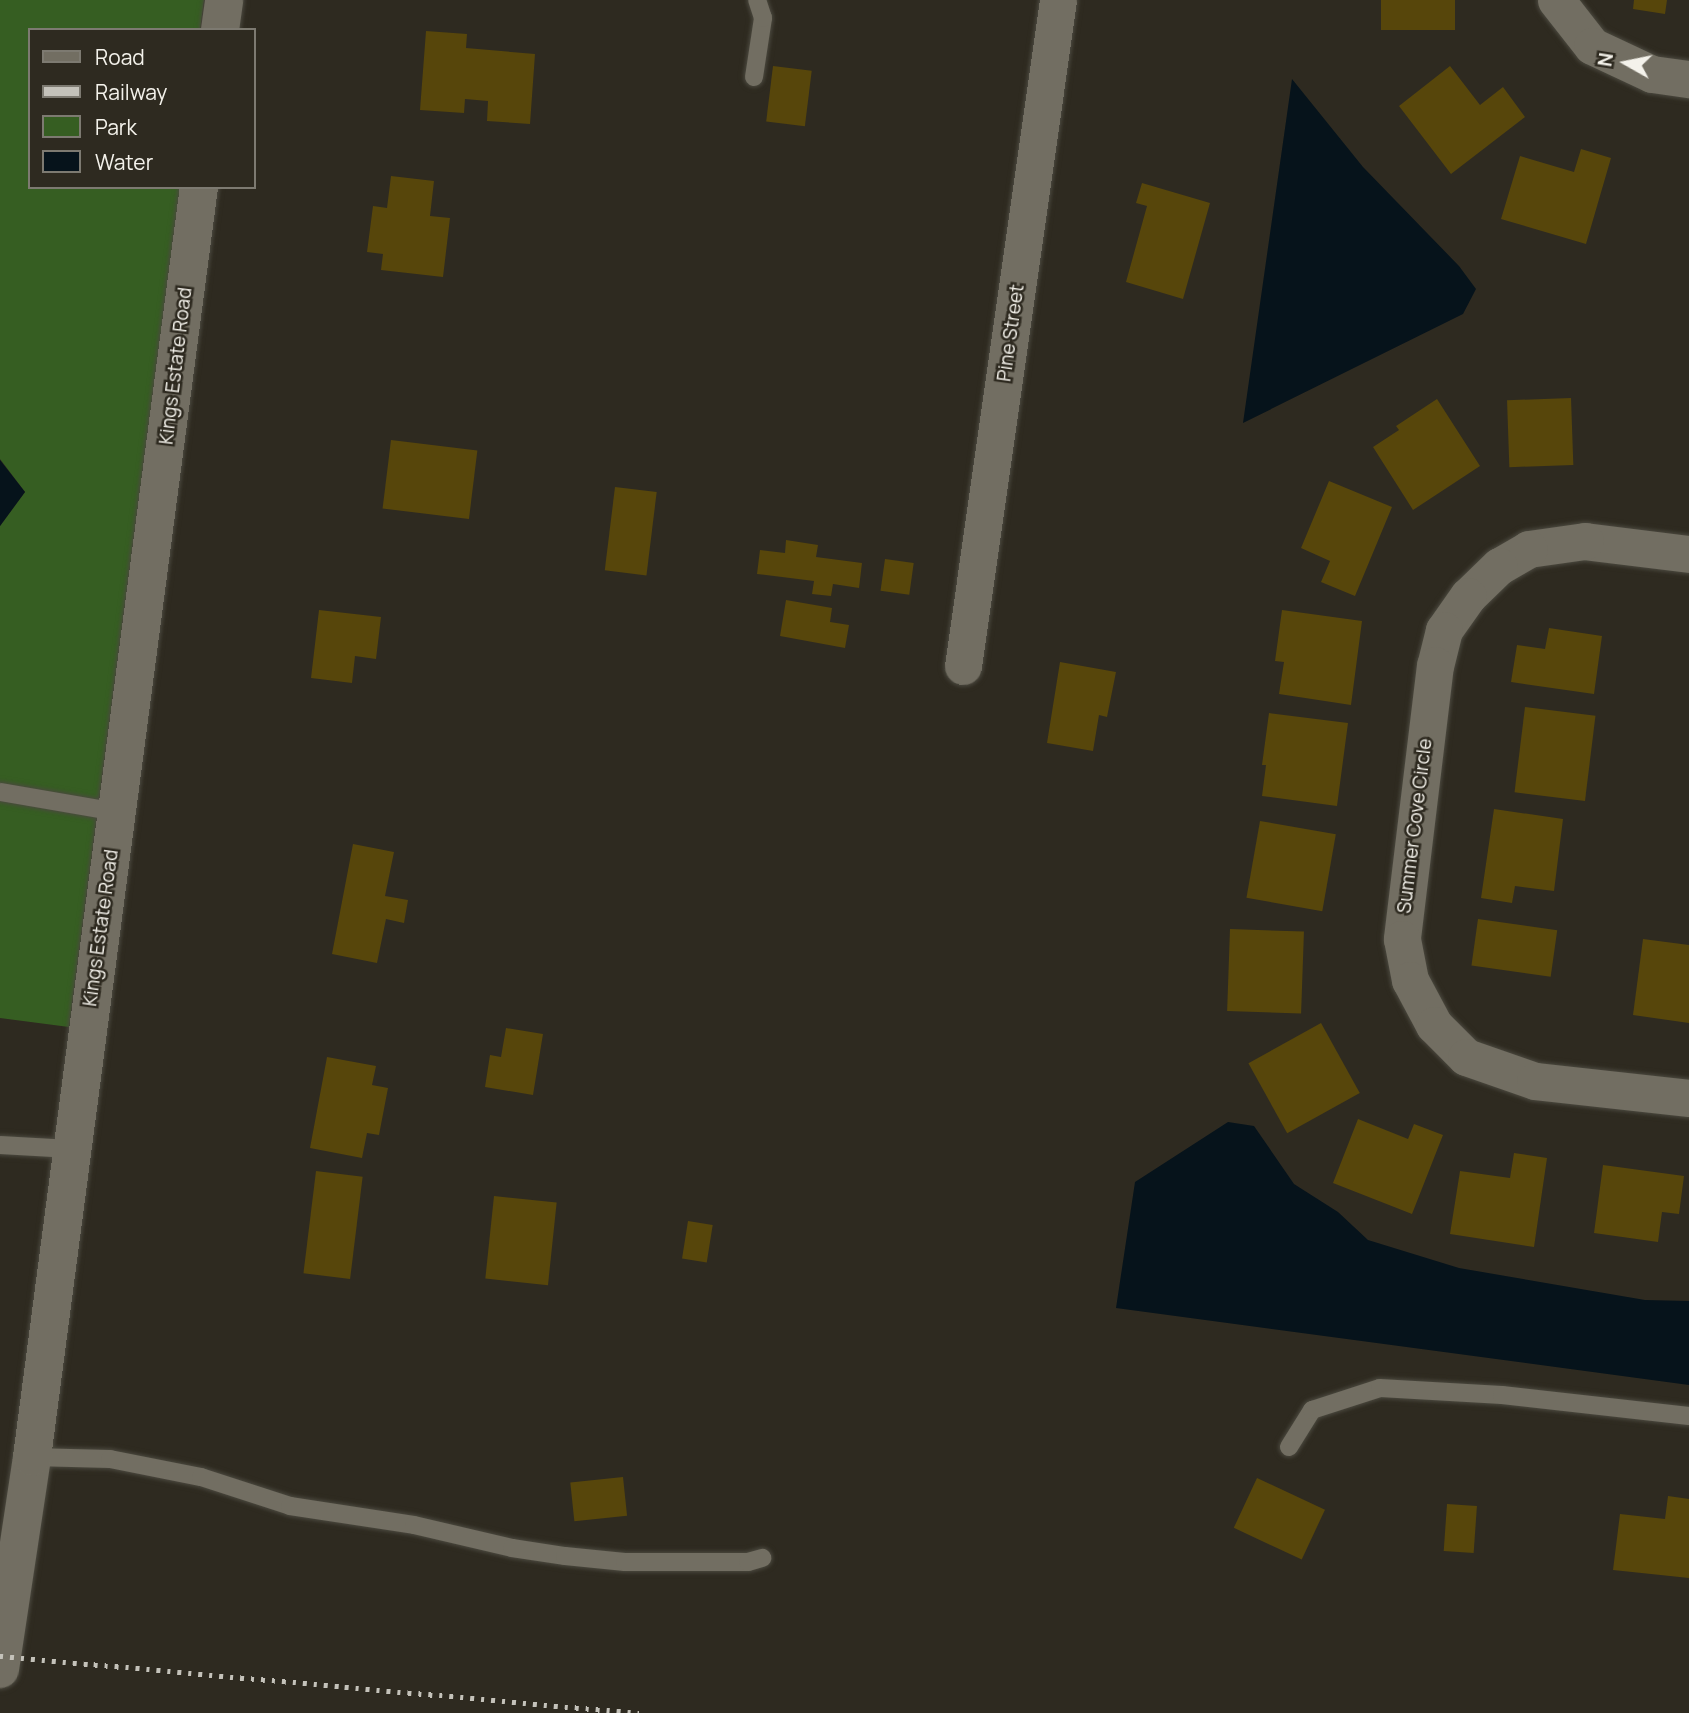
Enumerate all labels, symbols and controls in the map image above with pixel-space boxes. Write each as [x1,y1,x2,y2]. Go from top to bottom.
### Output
legend [28,28,256,189]
north arrow [1591,28,1661,98]
text: Road [95,43,145,71]
text: N [1591,51,1619,68]
text: Railway [95,78,167,106]
text: Park [95,113,137,141]
text: Water [95,148,153,176]
street label: Pine Street [993,283,1029,383]
street label: Kings Estate Road [155,286,197,446]
street label: Summer Cove Circle [1393,737,1437,915]
street label: Kings Estate Road [79,848,123,1008]

